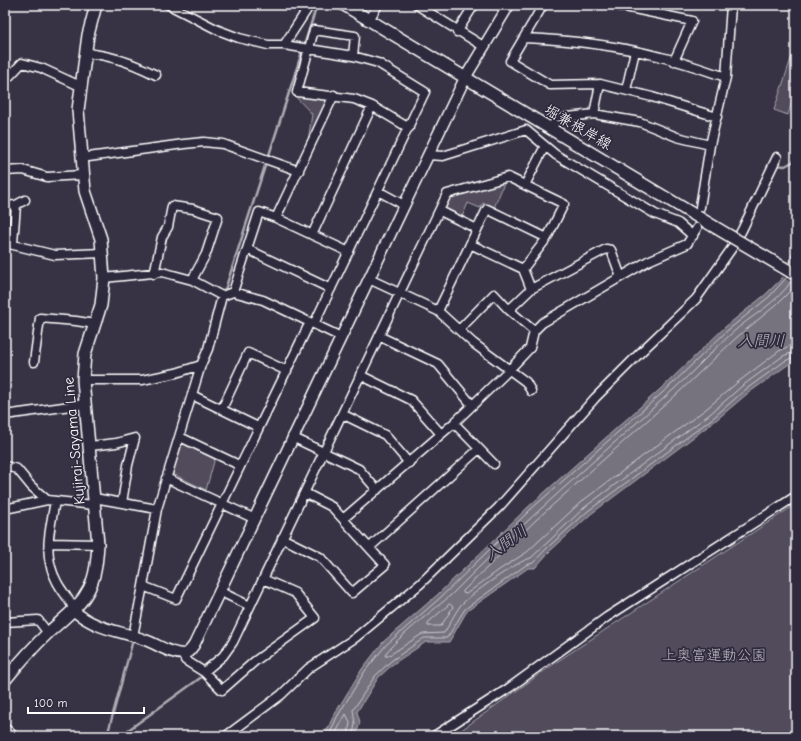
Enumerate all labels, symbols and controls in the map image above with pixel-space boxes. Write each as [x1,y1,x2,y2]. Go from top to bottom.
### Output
street label: 堀兼根岸線 [541,100,615,154]
water label: 入間川 [737,332,785,350]
street label: Kujirai-Sayama Line [59,376,89,506]
water label: 入間川 [481,522,531,564]
park label: 上奥富運動公園 [661,646,767,664]
scale bar [28,689,144,715]
text: 100 m [34,696,67,710]

